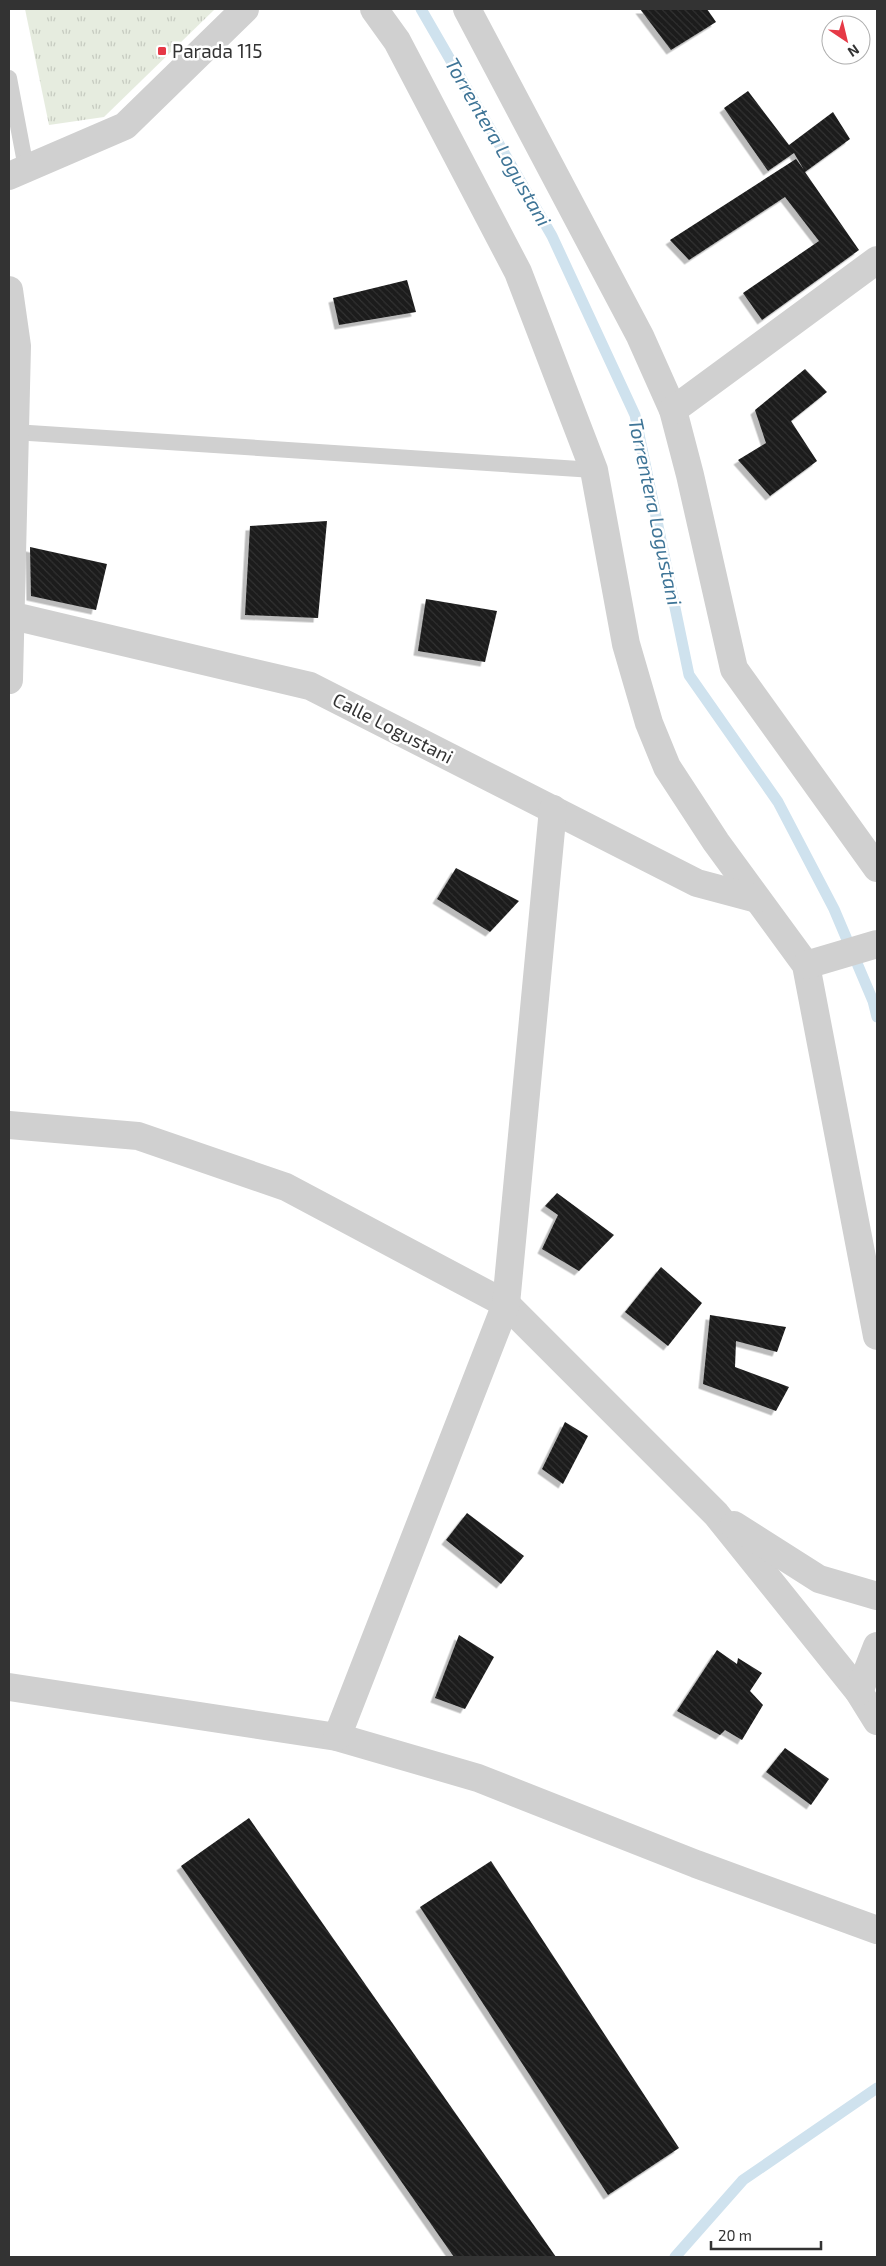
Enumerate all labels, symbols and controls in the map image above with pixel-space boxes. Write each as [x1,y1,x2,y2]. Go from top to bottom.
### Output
north arrow [821,15,871,65]
place label: Parada 115 [172,39,262,62]
text: N [845,41,863,61]
marker: Parada 115 [156,45,168,57]
water label: Torrentera Logustani [441,53,557,230]
water label: Torrentera Logustani [624,416,688,607]
street label: Calle Logustani [329,687,457,768]
scale bar [711,2218,821,2250]
text: 20 m [718,2226,752,2244]

